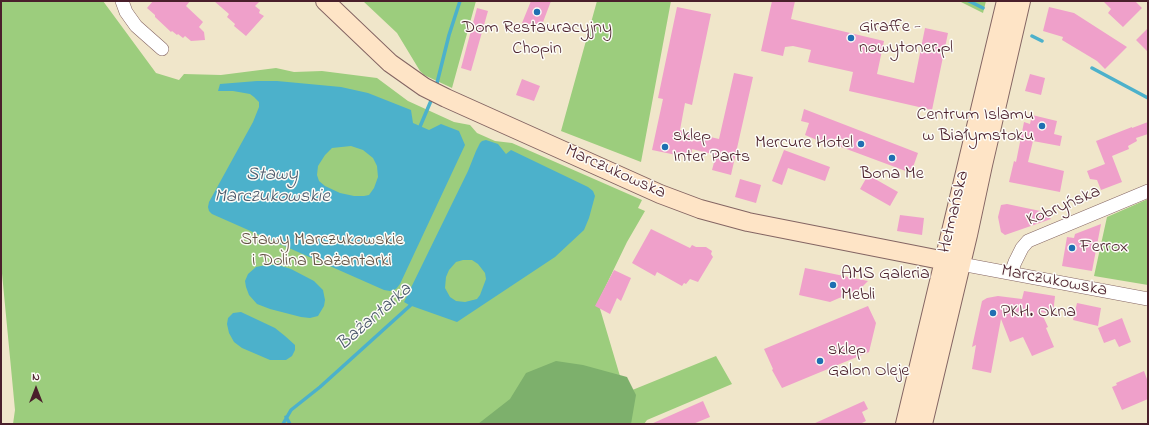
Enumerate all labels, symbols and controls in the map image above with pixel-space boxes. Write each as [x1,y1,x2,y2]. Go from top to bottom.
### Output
marker: Dom Restauracyjny Chopin [532,7,542,17]
place label: Giraffe - nowytoner.pl [859,17,953,60]
place label: Dom Restauracyjny Chopin [462,18,612,60]
marker: Giraffe - nowytoner.pl [846,33,856,43]
place label: Centrum Islamu w Białymstoku [916,105,1034,148]
marker: Centrum Islamu w Białymstoku [1037,121,1047,131]
place label: sklep Inter Parts [673,126,750,168]
place label: Mercure Hotel [755,133,853,155]
marker: Mercure Hotel [856,139,866,149]
street label: Marczukowska [561,141,669,205]
marker: sklep Inter Parts [660,142,670,152]
marker: Bona Me [887,153,897,163]
place label: Bona Me [860,164,924,186]
water label: Stawy Marczukowskie [214,165,330,209]
street label: Hetmańska [935,169,975,255]
street label: Kobryńska [1024,182,1104,232]
park label: Stawy Marczukowskie i Dolina Bażantarki [240,230,404,272]
place label: Ferrox [1080,237,1128,259]
marker: Ferrox [1067,243,1077,253]
street label: Marczukowska [999,261,1109,303]
place label: AMS Galeria Mebli [841,264,930,306]
water label: Bażantarka [333,279,417,357]
marker: AMS Galeria Mebli [828,280,838,290]
place label: PKH. Okna [1001,302,1076,324]
marker: PKH. Okna [988,308,998,318]
place label: sklep Galon Oleje [828,340,909,382]
marker: sklep Galon Oleje [815,356,825,366]
north arrow [16,369,56,409]
text: N [32,369,40,385]

